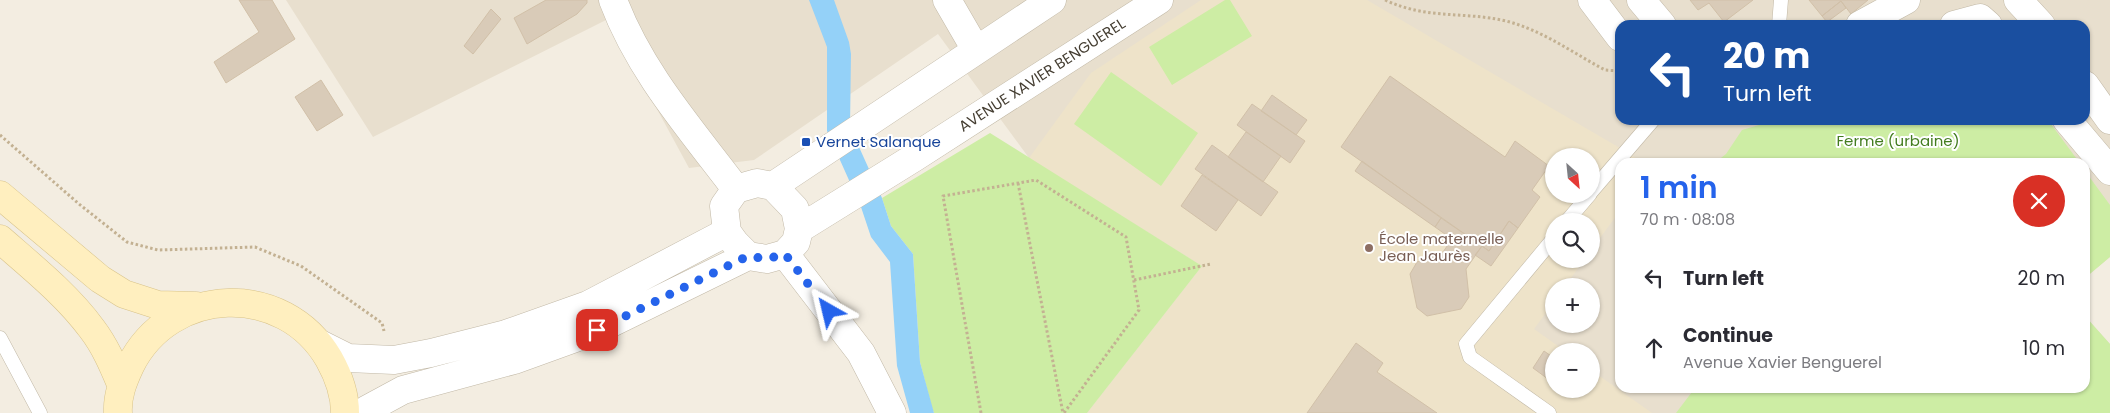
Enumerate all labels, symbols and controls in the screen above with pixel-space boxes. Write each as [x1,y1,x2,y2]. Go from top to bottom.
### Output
street label: AVENUE XAVIER BENGUEREL [954,12,1129,136]
text: 20 m [1723,31,1810,80]
icon: left [1640,40,1705,105]
text: Turn left [1723,78,1811,109]
park label: Ferme (urbaine) [1837,130,1959,151]
place label: Vernet Salanque [816,131,941,152]
marker: Vernet Salanque [800,136,812,148]
north arrow [1545,148,1600,202]
map controls [1545,148,1600,398]
text: 1 min [1640,166,1718,209]
button: close [2013,175,2065,227]
text: 70 m · 08:08 [1640,208,1735,231]
button: search [1545,213,1600,268]
place label: École maternelle Jean Jaurès [1379,228,1504,266]
marker: École maternelle Jean Jaurès [1363,242,1375,254]
icon: left [1640,264,1668,292]
text: Turn left [1683,265,1764,292]
text: 20 m [2017,265,2065,292]
button: + [1545,278,1600,333]
position arrow [802,284,854,336]
pin [576,309,618,351]
icon: arrive [583,316,611,344]
text: Continue [1683,322,1773,349]
icon: ahead [1640,334,1668,362]
text: 10 m [2022,335,2065,362]
button: − [1545,343,1600,398]
text: Avenue Xavier Benguerel [1683,351,1882,374]

